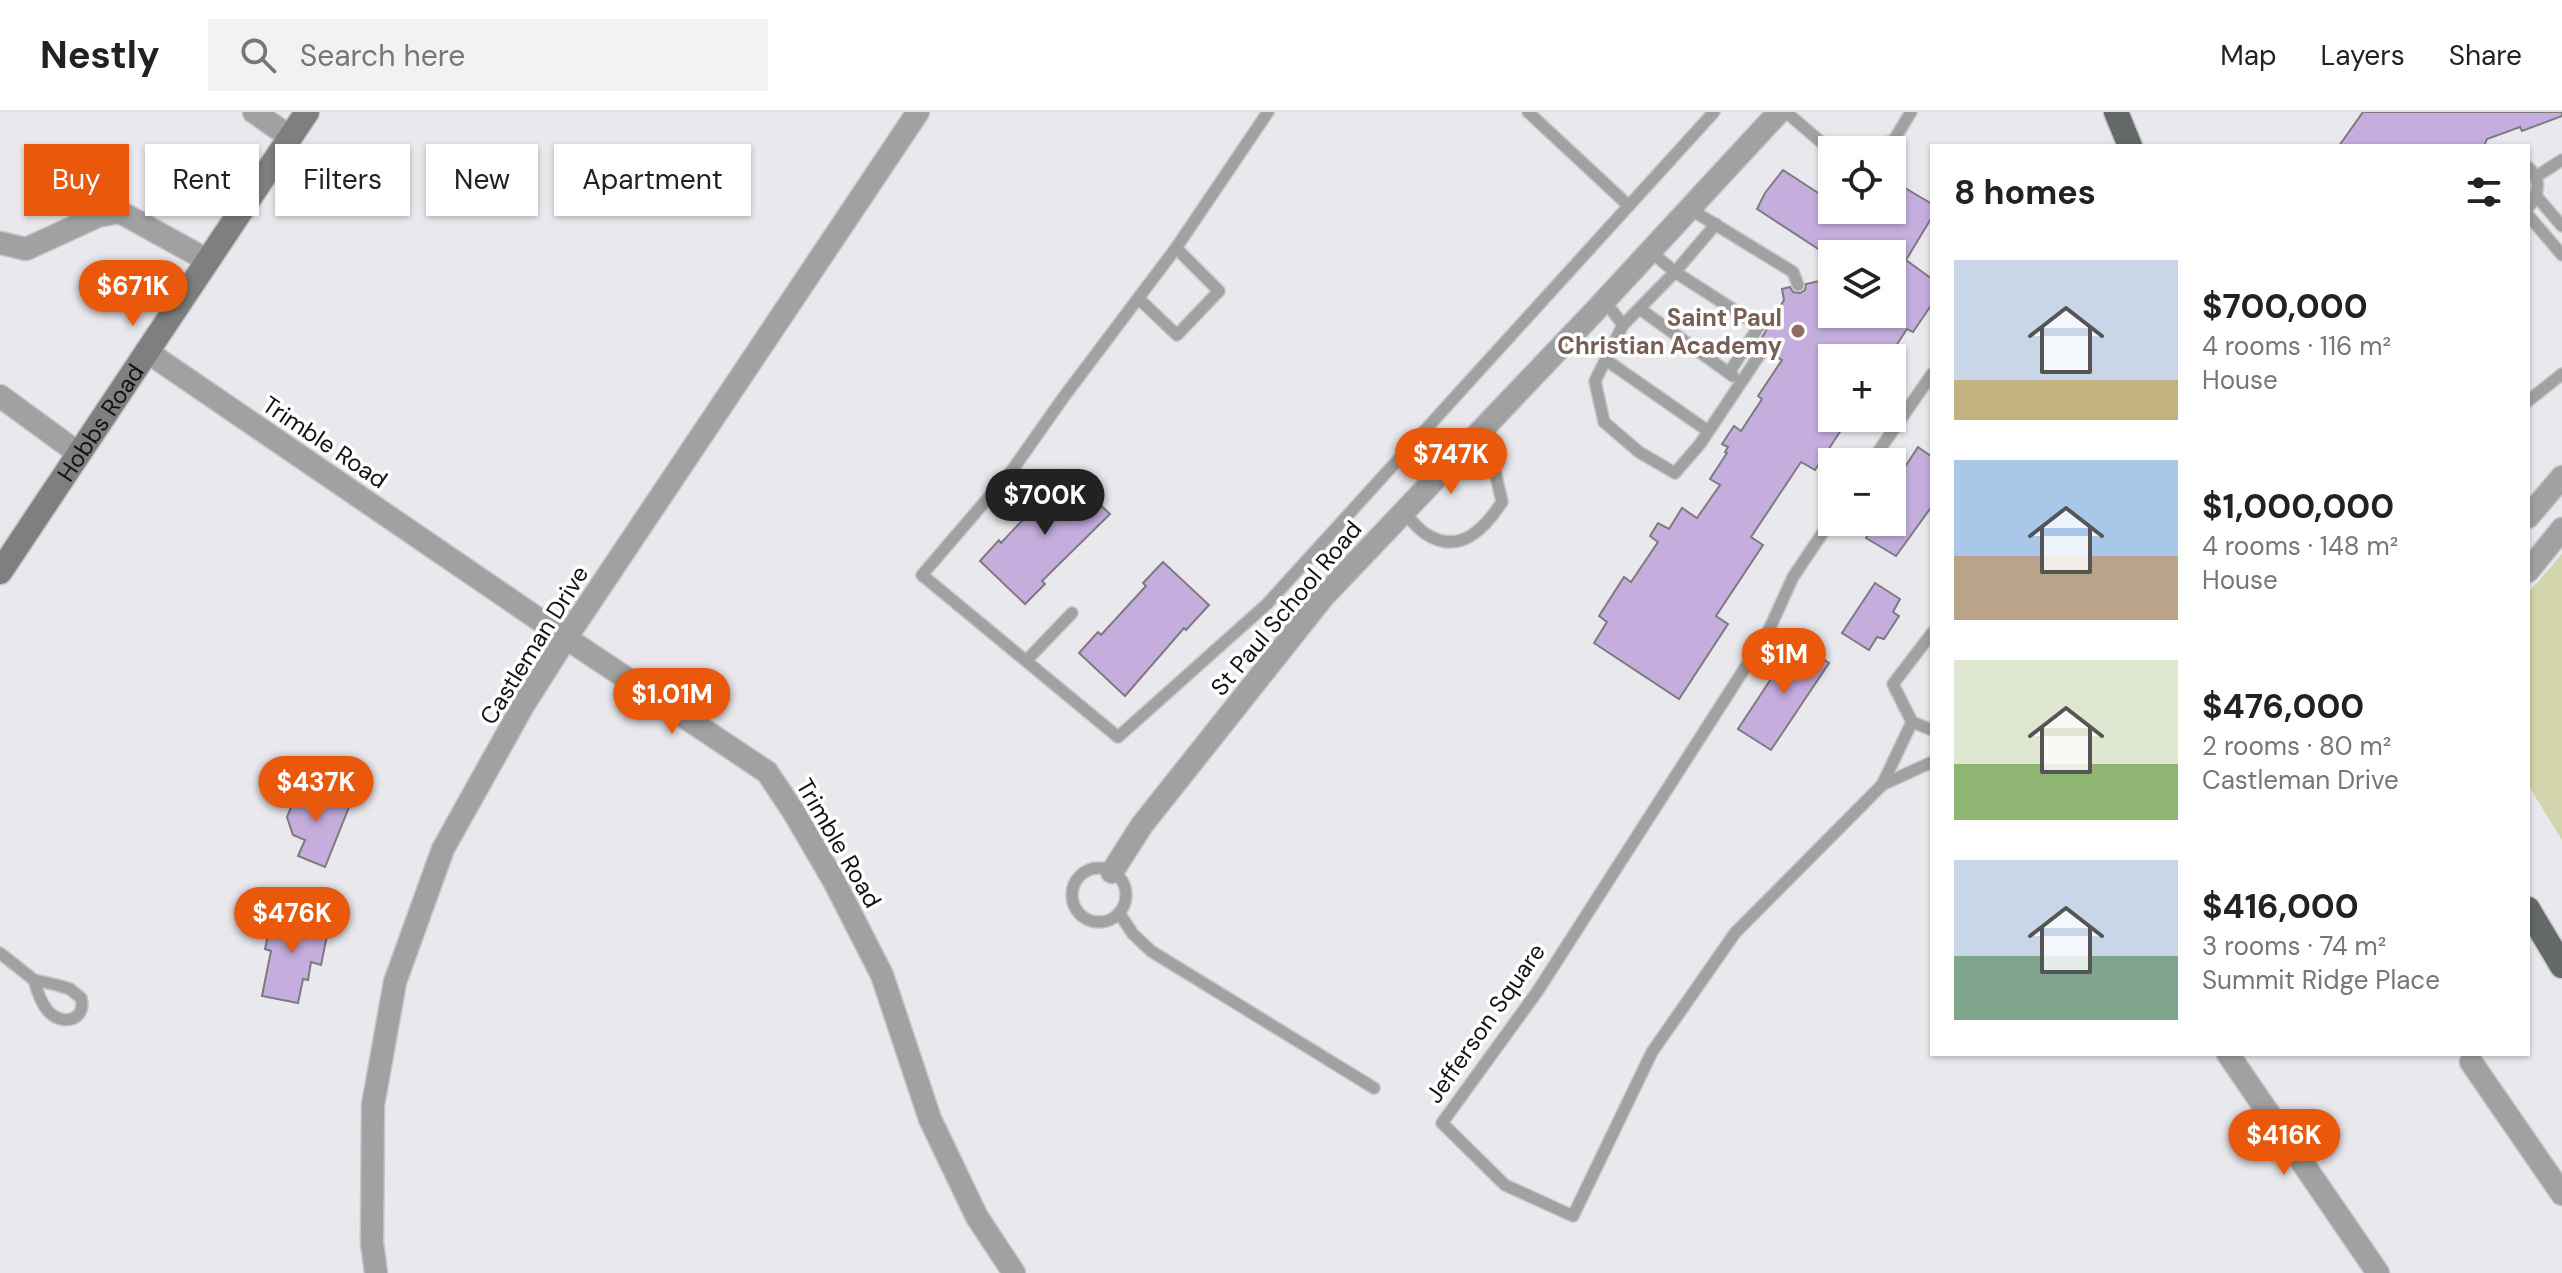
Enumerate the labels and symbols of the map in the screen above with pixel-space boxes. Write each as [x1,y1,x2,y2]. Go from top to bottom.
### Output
pin: $671K [77,260,189,328]
place label: Saint Paul Christian Academy [1557,302,1782,361]
marker: Saint Paul Christian Academy [1789,322,1807,340]
street label: Hobbs Road [50,358,150,487]
street label: Trimble Road [256,389,394,495]
pin: $747K [1395,428,1507,496]
pin: $700K [989,469,1101,537]
street label: St Paul School Road [1204,514,1368,702]
street label: Castleman Drive [473,560,595,730]
pin: $1M [1745,628,1823,696]
pin: $1.01M [607,668,737,736]
pin: $437K [260,756,372,824]
street label: Trimble Road [789,773,889,913]
pin: $476K [236,887,348,955]
street label: Jefferson Square [1418,937,1552,1109]
pin: $416K [2228,1109,2340,1177]

